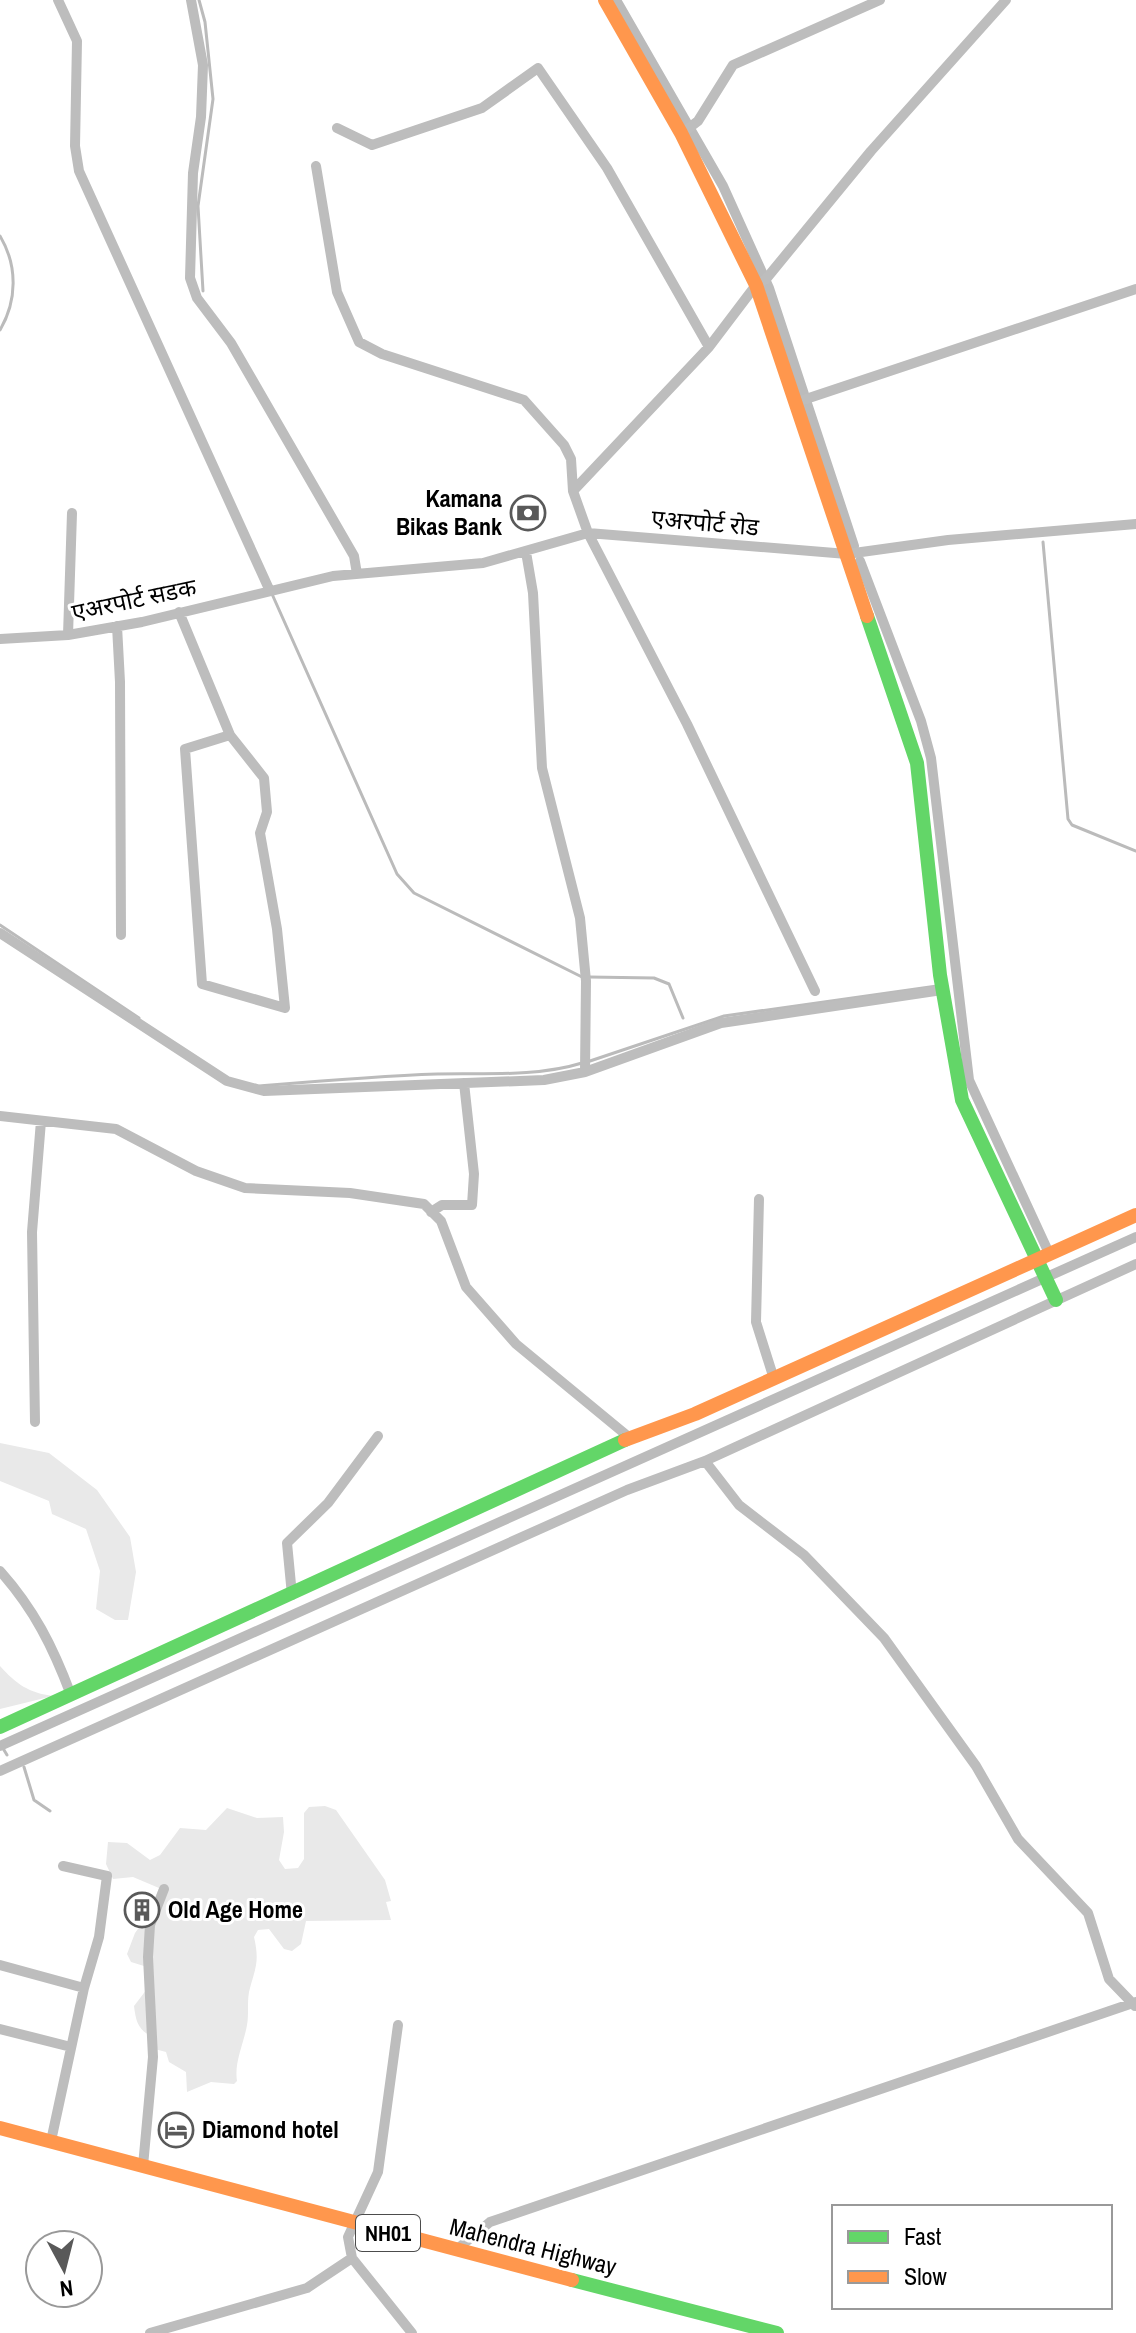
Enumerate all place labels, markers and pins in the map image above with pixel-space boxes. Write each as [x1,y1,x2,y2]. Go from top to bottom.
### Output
place label: Kamana Bikas Bank [396,482,502,542]
bank icon: Kamana Bikas Bank [509,494,547,532]
building icon: Old Age Home [123,1891,161,1929]
place label: Old Age Home [168,1893,303,1925]
hotel icon: Diamond hotel [157,2111,195,2149]
place label: Diamond hotel [202,2113,339,2145]

